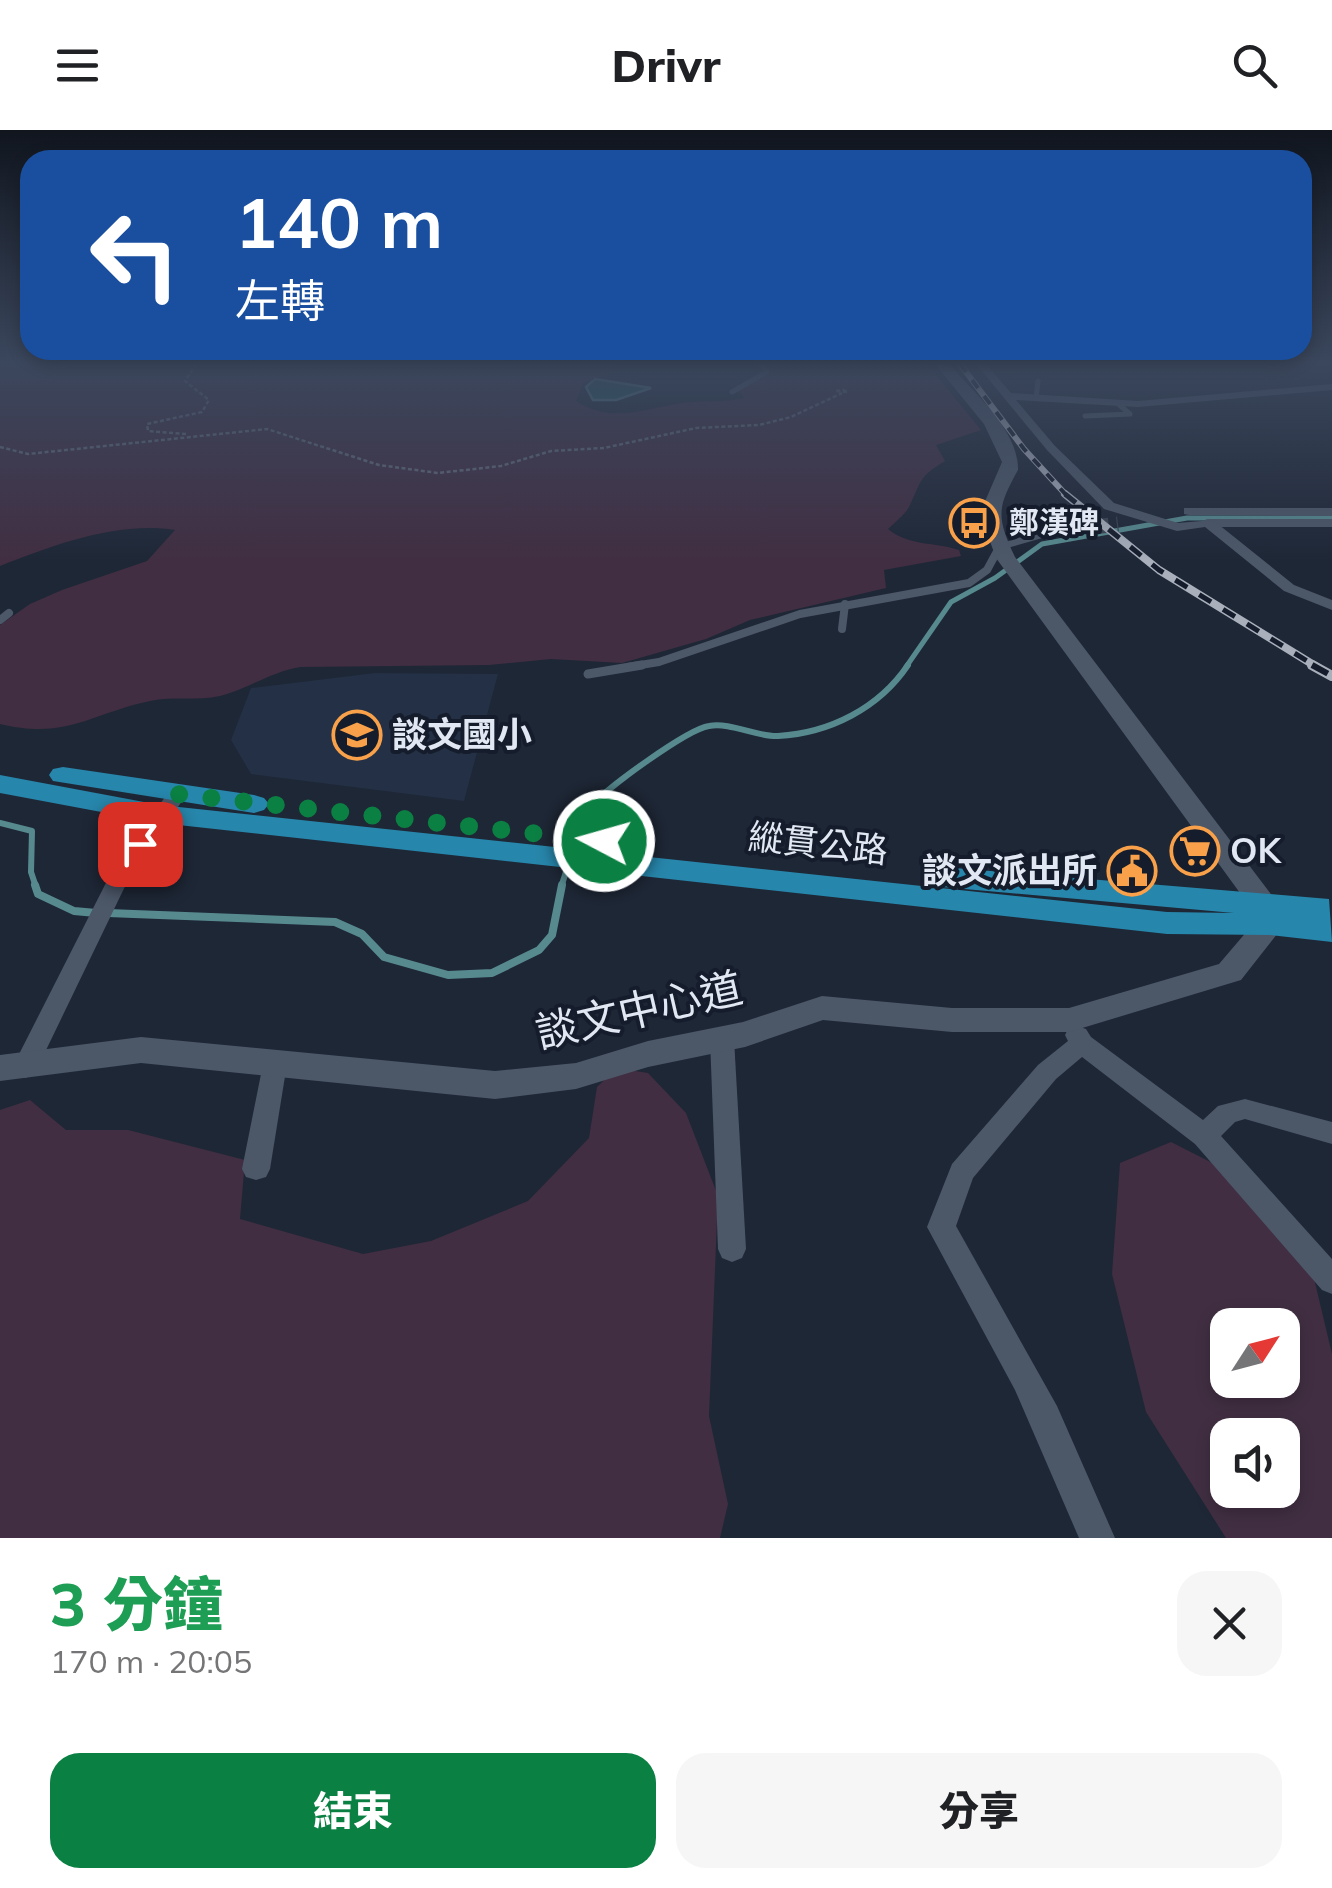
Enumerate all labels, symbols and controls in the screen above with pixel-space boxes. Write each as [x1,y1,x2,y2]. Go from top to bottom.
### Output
text: Drivr [612,37,720,93]
icon: menu [50,38,105,93]
icon: search [1227,38,1282,93]
text: 140 m [235,178,443,266]
icon: left [70,190,200,320]
text: 左轉 [235,272,325,328]
bus stop icon: 鄭漢碑 [948,497,1000,549]
place label: 鄭漢碑 [1009,503,1099,541]
school or university icon: 談文國小 [331,709,383,761]
place label: 談文國小 [392,712,532,756]
position arrow [552,789,656,893]
pin [98,802,183,887]
street label: 縱貫公路 [746,814,890,872]
icon: arrive [113,817,168,872]
supermarket icon: OK [1169,825,1221,877]
place label: OK [1230,828,1283,872]
public building icon: 談文派出所 [1106,845,1158,897]
place label: 談文派出所 [922,848,1097,892]
street label: 談文中心道 [531,960,747,1059]
north arrow [1210,1308,1300,1398]
map controls [1210,1308,1300,1508]
button: sound [1210,1418,1300,1508]
text: 3 分鐘 [50,1566,223,1641]
button: close [1177,1571,1282,1676]
text: 170 m · 20:05 [50,1641,252,1681]
button: 結束 [50,1753,656,1868]
button: 分享 [676,1753,1282,1868]

